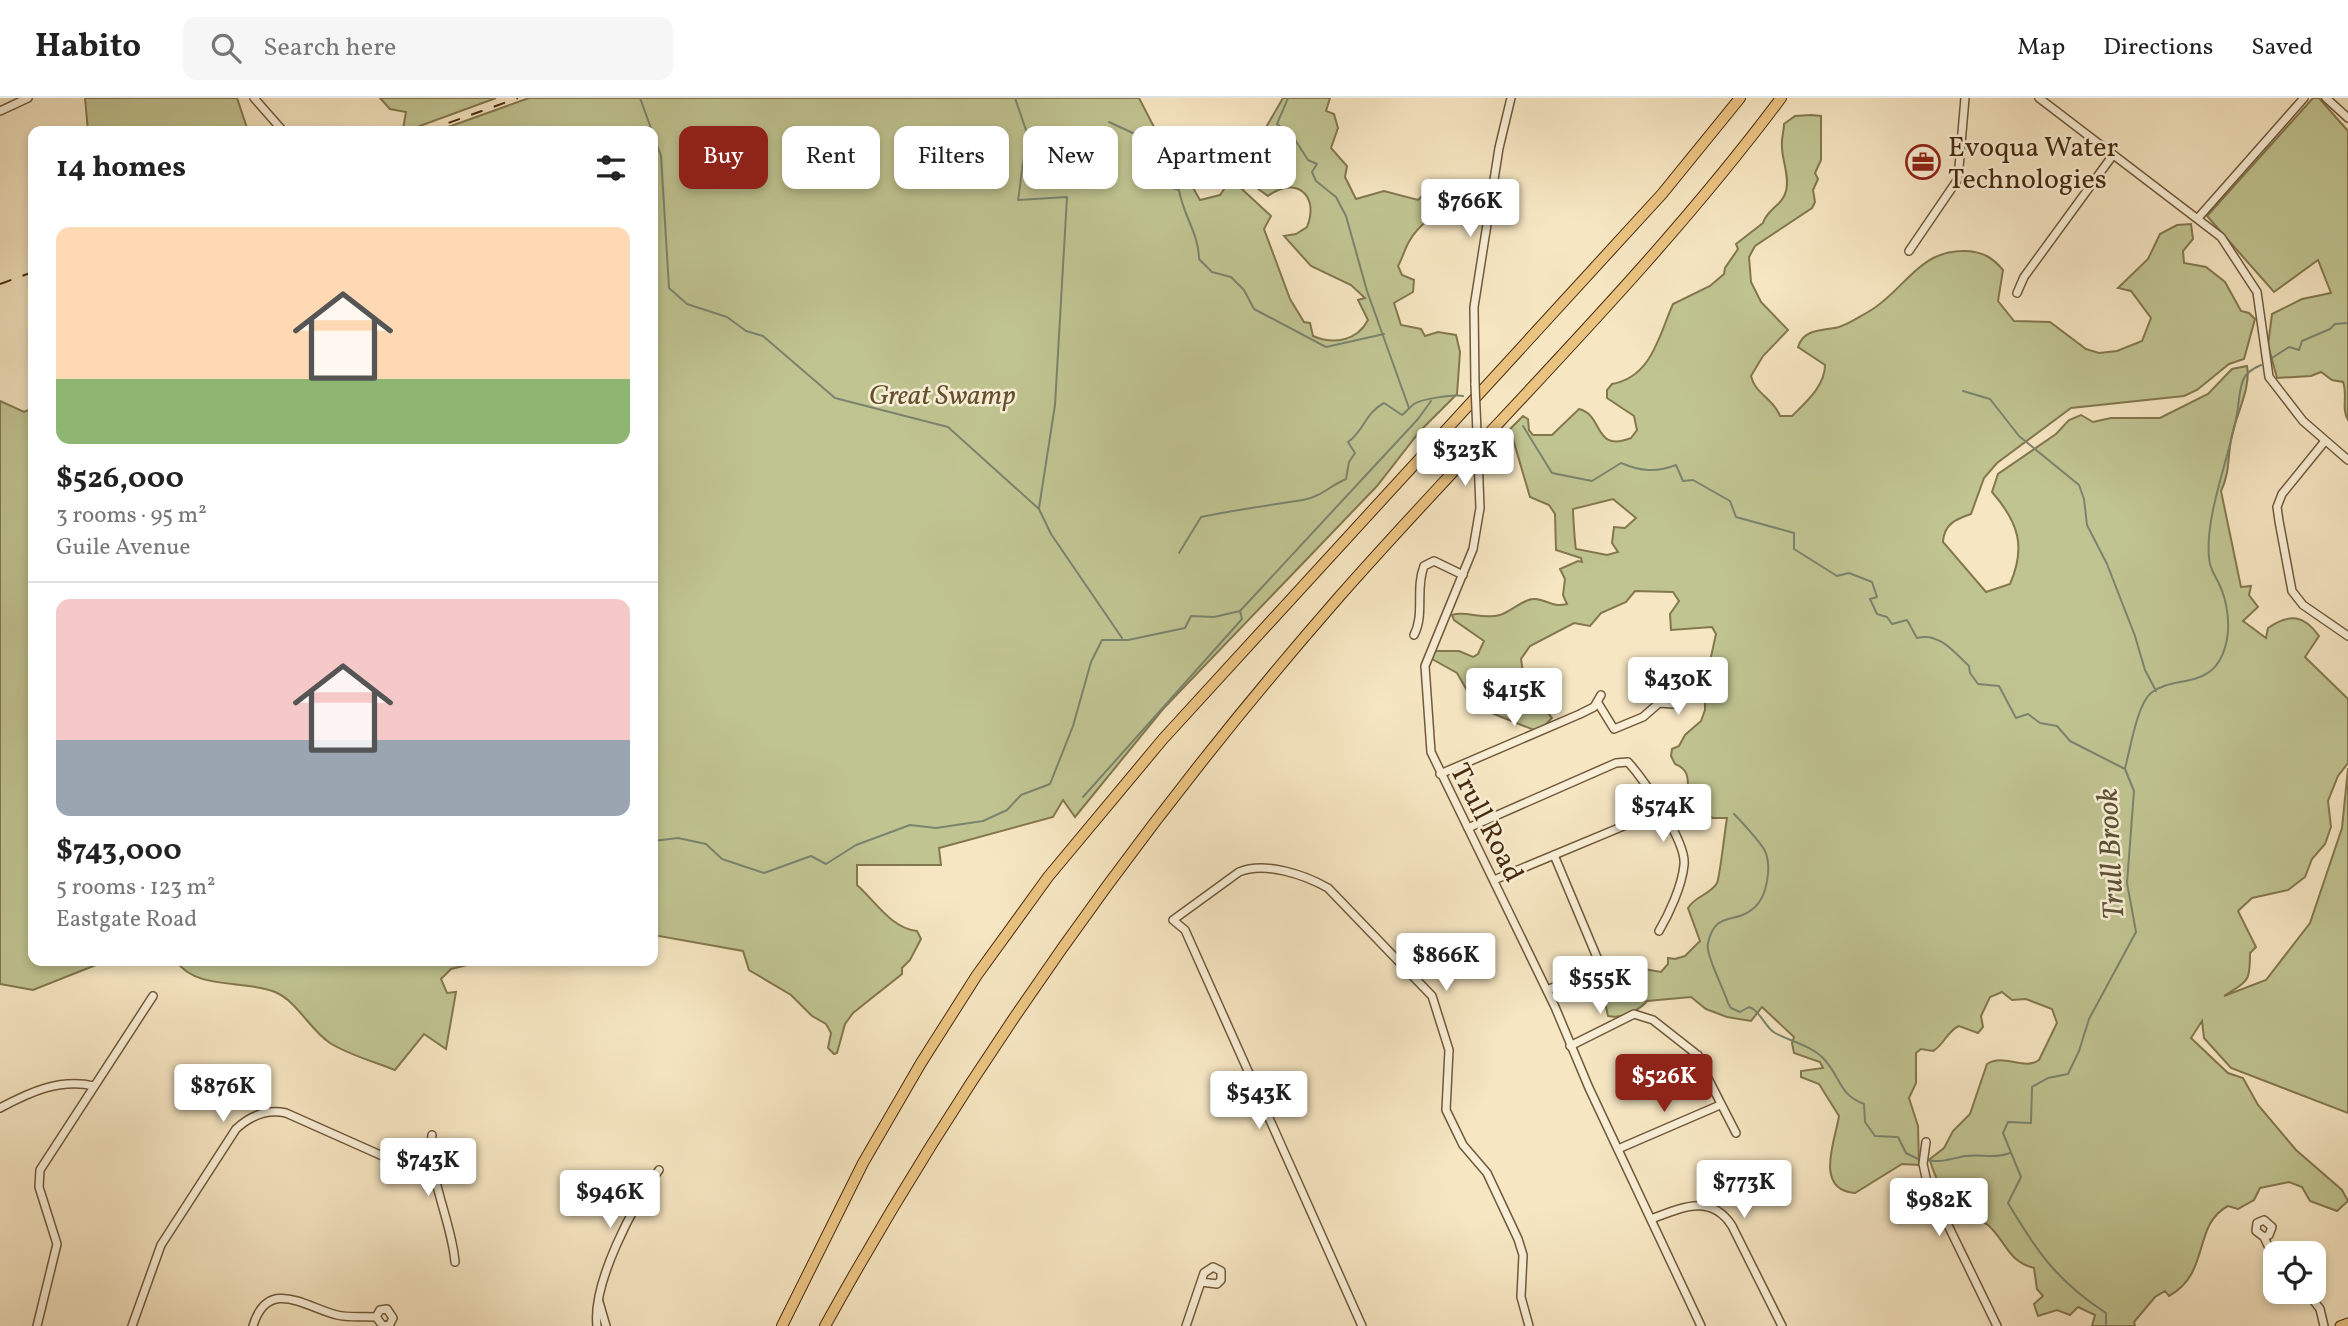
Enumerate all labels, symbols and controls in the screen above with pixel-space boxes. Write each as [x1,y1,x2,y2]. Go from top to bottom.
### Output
search box [183,17,673,80]
text: Habito [35,25,141,71]
icon: search [207,29,245,67]
text: Search here [263,30,396,66]
text: Map [2017,31,2065,65]
text: Directions [2103,31,2213,65]
text: Saved [2251,31,2313,65]
chip: Buy [679,126,768,189]
chip: Rent [782,126,880,189]
chip: Filters [894,126,1009,189]
chip: New [1023,126,1118,189]
chip: Apartment [1132,126,1296,189]
place label: Evoqua Water Technologies [1948,129,2118,200]
office icon: Evoqua Water Technologies [1904,143,1942,181]
text: 14 homes [56,147,186,189]
icon: filters [592,149,630,187]
pin: $766K [1421,180,1519,239]
text: $766K [1437,186,1503,218]
icon: home [280,273,406,399]
park label: Great Swamp [869,377,1015,416]
pin: $323K [1416,428,1514,488]
text: $323K [1433,435,1497,467]
text: $526,000 [56,458,184,500]
text: 3 rooms · 95 m² [56,500,207,532]
text: Guile Avenue [56,532,190,564]
icon: home [280,645,406,771]
pin: $430K [1629,658,1727,717]
text: $430K [1644,664,1712,696]
pin: $415K [1465,668,1563,728]
text: $415K [1482,675,1546,707]
street label: Trull Road [1439,757,1532,889]
pin: $574K [1614,784,1712,844]
water label: Trull Brook [2088,787,2136,921]
text: $574K [1631,791,1695,823]
text: $743,000 [56,830,182,872]
text: 5 rooms · 123 m² [56,872,216,904]
text: Eastgate Road [56,904,197,936]
pin: $866K [1397,934,1495,993]
text: $866K [1412,940,1480,972]
pin: $555K [1551,956,1649,1016]
text: $555K [1569,963,1631,995]
pin: $526K [1615,1054,1713,1114]
text: $526K [1631,1061,1697,1093]
pin: $876K [174,1065,272,1124]
text: $876K [190,1071,256,1103]
pin: $543K [1210,1072,1308,1131]
text: $543K [1226,1078,1292,1110]
pin: $743K [379,1138,477,1198]
text: $743K [396,1145,460,1177]
pin: $773K [1695,1160,1793,1220]
text: $773K [1713,1167,1775,1199]
pin: $946K [561,1170,659,1230]
text: $946K [576,1177,644,1209]
pin: $982K [1890,1178,1988,1238]
text: $982K [1906,1185,1972,1217]
map controls [2263,1241,2326,1304]
button: locate [2263,1241,2326,1304]

